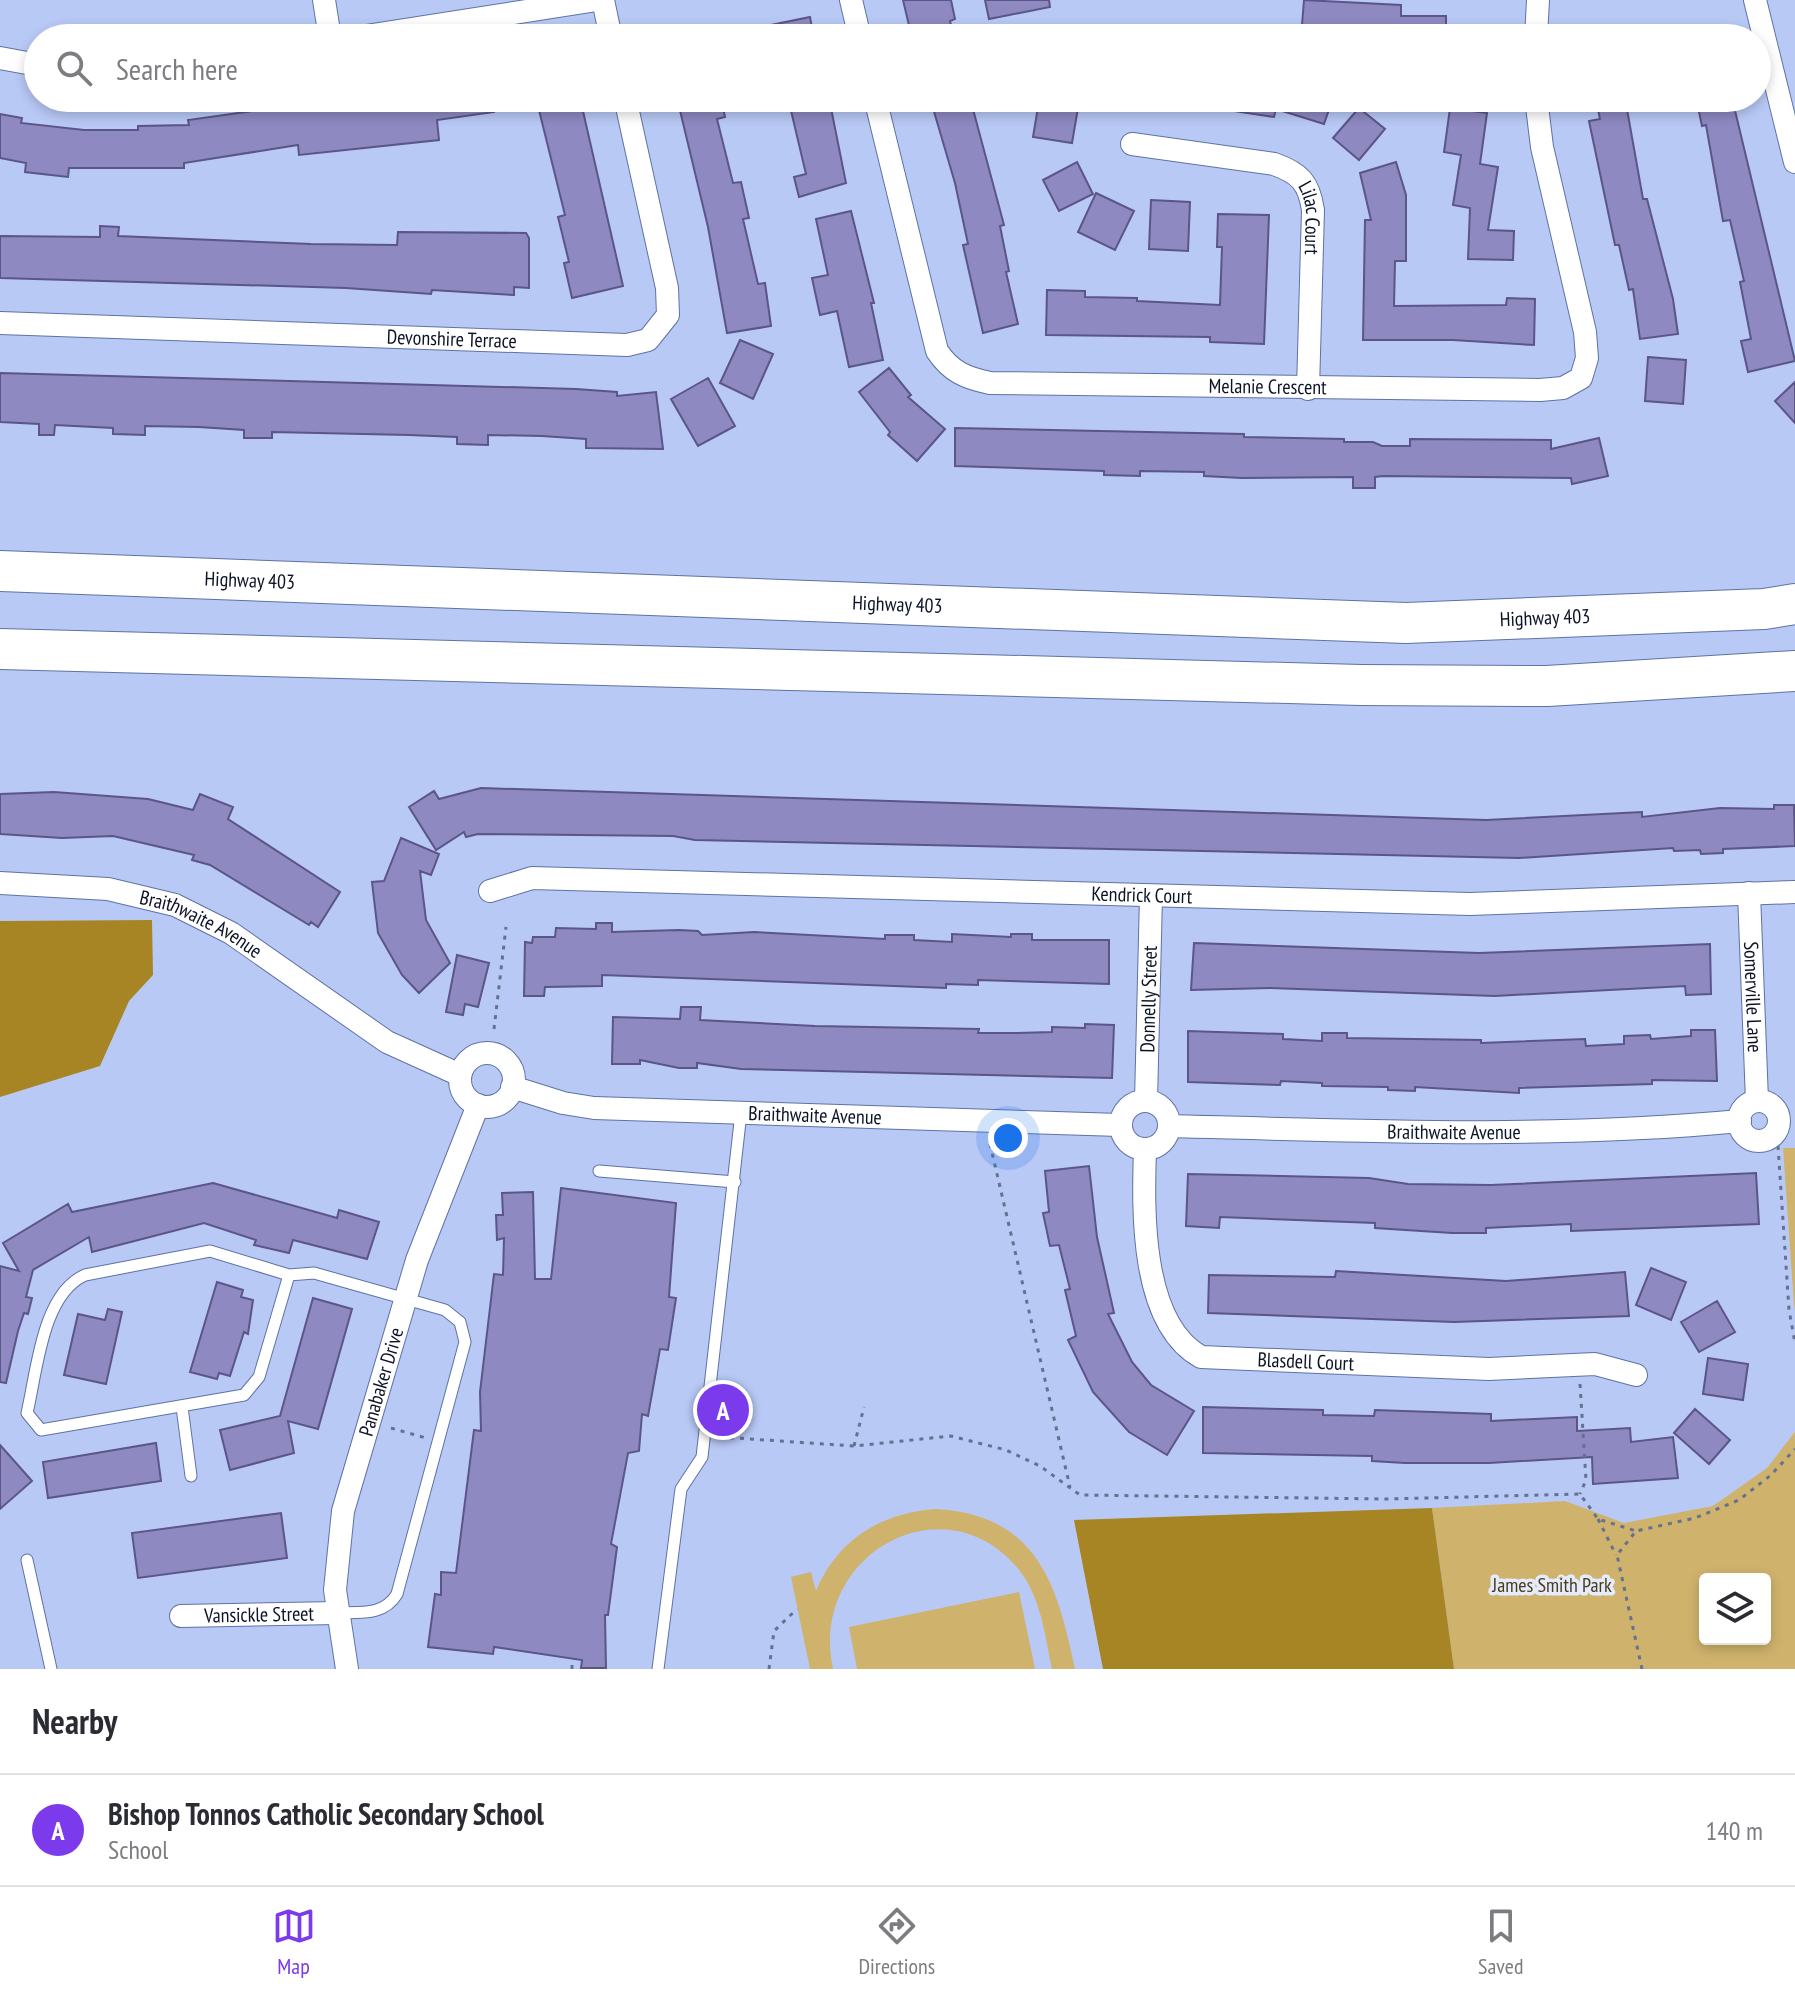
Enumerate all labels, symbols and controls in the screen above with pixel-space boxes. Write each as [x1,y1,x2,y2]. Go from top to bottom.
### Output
search box [24,24,1771,112]
icon: search [52,46,96,90]
text: Search here [116,49,238,88]
street label: Lilac Court [1293,176,1326,256]
street label: Devonshire Terrace [386,324,517,354]
street label: Melanie Crescent [1208,373,1327,400]
street label: Highway 403 [204,566,296,595]
street label: Highway 403 [852,590,943,619]
street label: Highway 403 [1499,603,1591,632]
street label: Kendrick Court [1091,881,1193,909]
street label: Braithwaite Avenue [137,884,267,964]
street label: Somerville Lane [1738,941,1768,1053]
street label: Donnelly Street [1134,945,1163,1053]
street label: Braithwaite Avenue [748,1100,882,1130]
your location [988,1118,1028,1158]
street label: Braithwaite Avenue [1387,1118,1521,1145]
street label: Panabaker Drive [353,1324,409,1439]
street label: Blasdell Court [1257,1346,1355,1376]
pin: A [697,1380,749,1440]
park label: James Smith Park [1491,1572,1612,1598]
map controls [1699,1573,1771,1645]
button: layers [1699,1573,1771,1645]
street label: Vansickle Street [203,1600,315,1629]
text: Nearby [32,1699,117,1743]
text: Bishop Tonnos Catholic Secondary School [108,1794,544,1833]
text: A [51,1814,65,1847]
text: 140 m [1705,1814,1763,1847]
text: School [108,1833,168,1866]
tab: Map [272,1904,316,1980]
tab: Directions [859,1904,935,1980]
tab: Saved [1478,1904,1523,1980]

